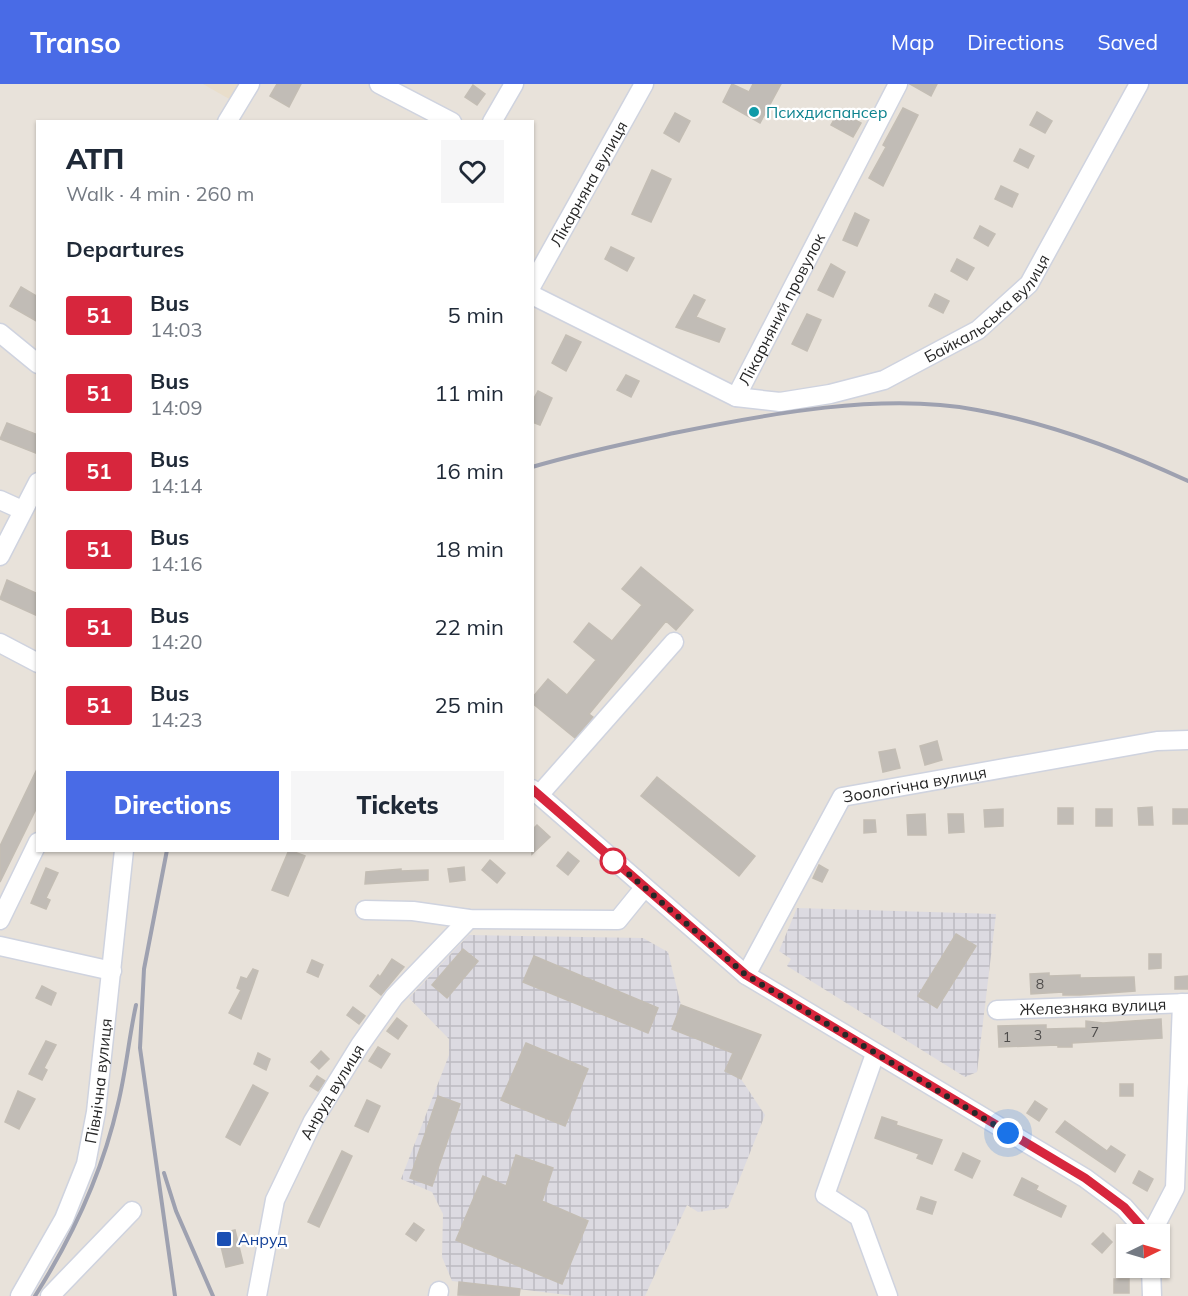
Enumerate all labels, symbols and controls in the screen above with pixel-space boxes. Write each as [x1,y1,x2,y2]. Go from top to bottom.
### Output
text: Transo [30,25,121,60]
text: Map [891,29,934,55]
text: Directions [967,29,1064,55]
text: Saved [1097,29,1158,55]
place label: Психдиспансер [766,102,888,122]
marker: Психдиспансер [747,105,761,119]
street label: Лікарняна вулиця [545,117,631,250]
button: heart [441,140,504,203]
text: АТП [66,141,124,176]
text: Walk · 4 min · 260 m [66,181,254,206]
street label: Лікарняний провулок [734,229,829,389]
text: Departures [66,235,184,263]
street label: Байкальська вулиця [921,251,1053,367]
text: Bus [150,289,189,317]
text: 5 min [448,301,504,329]
text: 51 [86,302,112,328]
text: 14:03 [150,317,203,342]
text: Bus [150,367,189,395]
text: 11 min [434,379,504,407]
text: 51 [86,380,112,406]
text: 14:09 [150,395,203,420]
text: Bus [150,445,189,473]
text: 16 min [434,457,504,485]
text: 51 [86,458,112,484]
text: 14:14 [150,473,203,498]
text: Bus [150,523,189,551]
text: 18 min [434,535,504,563]
text: 51 [86,536,112,562]
text: 14:16 [150,551,203,576]
text: Bus [150,601,189,629]
text: 22 min [434,613,504,641]
text: 51 [86,614,112,640]
text: 14:20 [150,629,203,654]
text: Bus [150,679,189,707]
text: 25 min [434,691,504,719]
text: 51 [86,692,112,718]
text: 14:23 [150,707,203,732]
street label: Зоологічна вулиця [841,761,988,807]
button: Directions [66,771,279,840]
button: Tickets [291,771,504,840]
unlabelled marker [600,848,626,874]
house number: 8 [1036,975,1044,993]
street label: Железняка вулиця [1019,994,1167,1019]
street label: Північна вулиця [80,1017,116,1145]
house number: 7 [1091,1023,1099,1041]
house number: 3 [1034,1026,1042,1044]
house number: 1 [1003,1028,1011,1046]
street label: Анруд вулиця [296,1040,368,1143]
your location [993,1118,1023,1148]
north arrow [1116,1224,1170,1278]
map controls [1116,1224,1170,1278]
place label: Анруд [238,1229,287,1249]
marker: Анруд [215,1230,233,1248]

